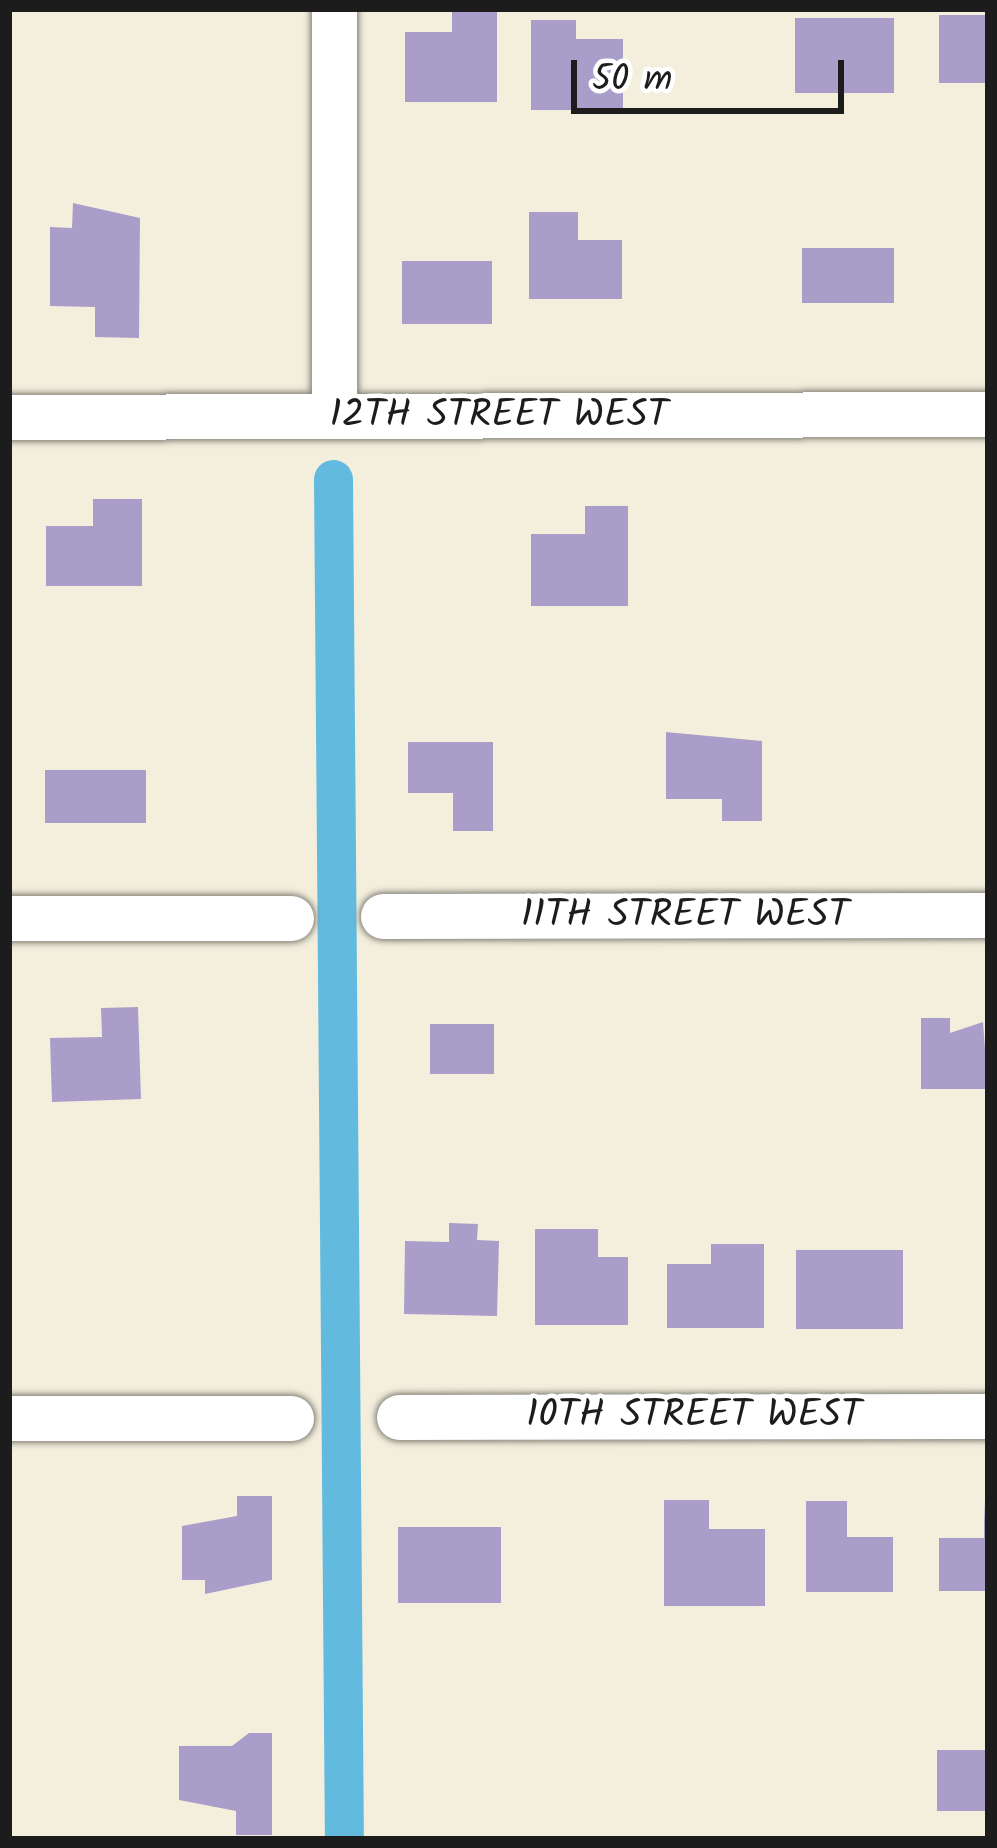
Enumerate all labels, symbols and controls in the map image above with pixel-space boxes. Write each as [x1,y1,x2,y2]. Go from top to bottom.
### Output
scale bar [577,36,850,110]
text: 50 m [592,52,672,109]
street label: 12TH STREET WEST [330,393,668,439]
street label: 11TH STREET WEST [521,893,849,939]
street label: 10TH STREET WEST [526,1393,862,1439]

